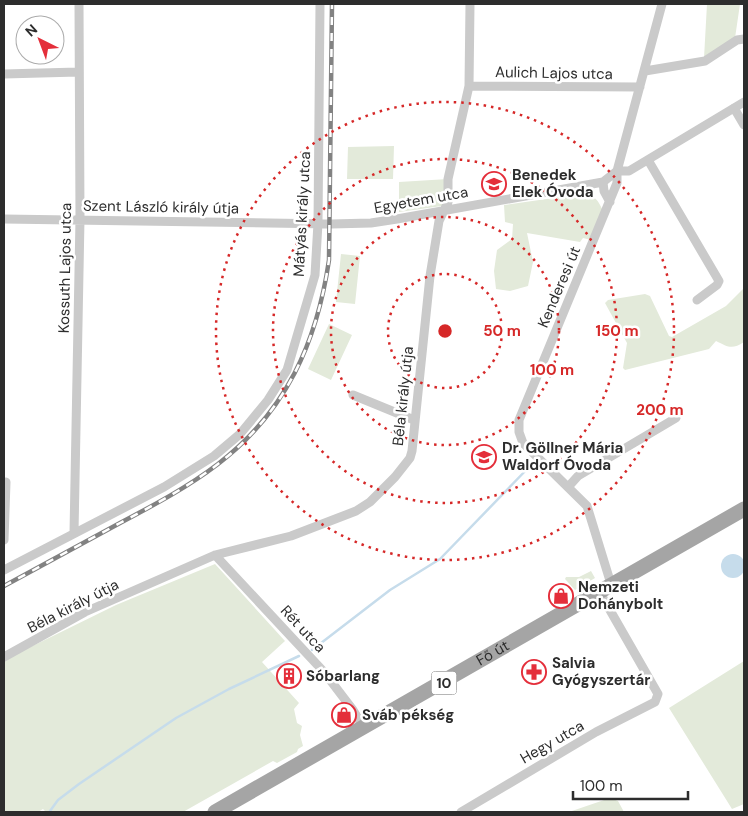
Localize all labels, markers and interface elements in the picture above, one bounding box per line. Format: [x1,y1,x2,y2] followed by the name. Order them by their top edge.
[15,15,65,65] north arrow
[21,20,41,40] text: N
[495,62,613,84] street label: Aulich Lajos utca
[289,151,315,277] street label: Mátyás király utca
[512,165,594,202] place label: Benedek Elek Óvoda
[481,171,507,197] school or university icon: Benedek Elek Óvoda
[372,182,470,218] street label: Egyetem utca
[83,196,239,218] street label: Szent László király útja
[54,203,76,333] street label: Kossuth Lajos utca
[533,243,585,331] street label: Kenderesi út
[483,321,521,341] text: 50 m
[596,321,639,341] text: 150 m
[436,322,454,340] centre of rings
[388,345,418,447] street label: Béla király útja
[530,360,574,380] text: 100 m
[636,400,684,420] text: 200 m
[502,438,623,475] place label: Dr. Göllner Mária Waldorf Óvoda
[471,444,497,470] school or university icon: Dr. Göllner Mária Waldorf Óvoda
[24,574,122,638] street label: Béla király útja
[578,577,663,614] place label: Nemzeti Dohánybolt
[548,583,574,609] shop icon: Nemzeti Dohánybolt
[276,601,330,657] street label: Rét utca
[472,635,513,670] street label: Fő út
[552,653,650,690] place label: Salvia Gyógyszertár
[521,659,547,685] pharmacy icon: Salvia Gyógyszertár
[276,663,302,689] building icon: Sóbarlang
[306,666,380,686] place label: Sóbarlang
[432,671,456,694] road number: 10
[331,702,357,728] shop icon: Sváb pékség
[362,705,454,725] place label: Sváb pékség
[517,716,587,768] street label: Hegy utca
[573,768,688,800] scale bar
[580,776,623,796] text: 100 m

